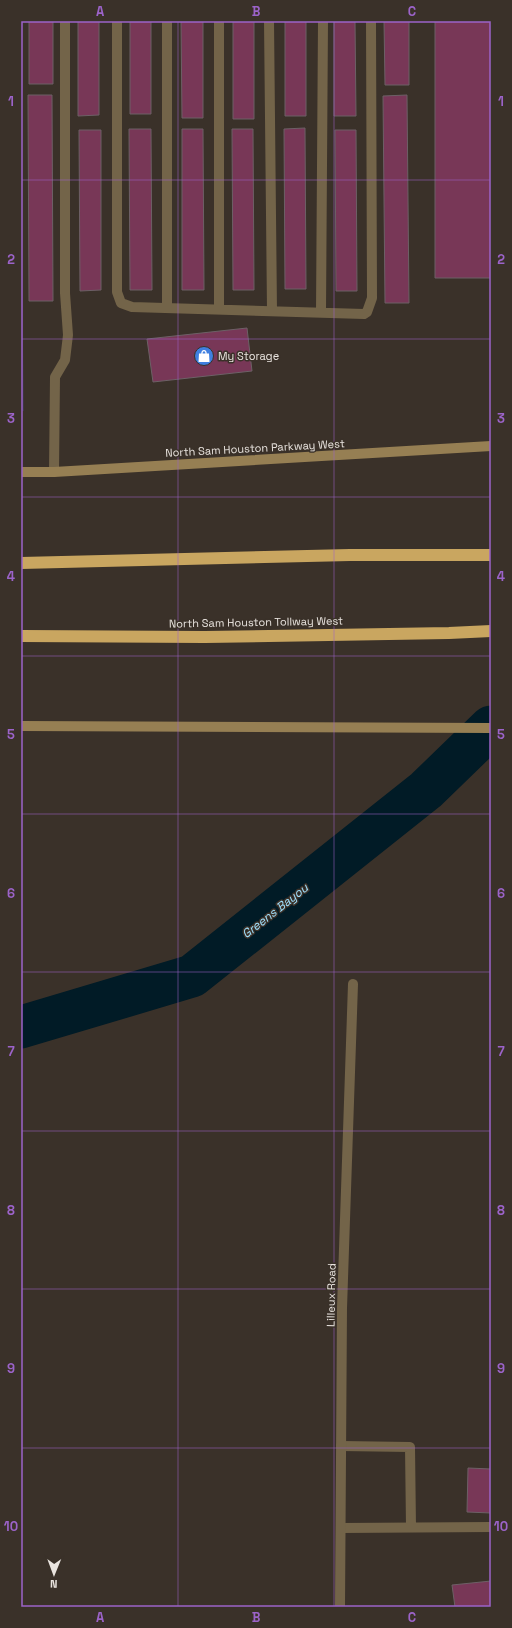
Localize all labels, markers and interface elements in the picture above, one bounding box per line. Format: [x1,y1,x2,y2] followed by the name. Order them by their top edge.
[96,3,105,20] text: A
[252,3,261,20] text: B
[408,3,416,20] text: C
[8,93,14,110] text: 1
[498,93,504,110] text: 1
[7,251,15,268] text: 2
[497,251,505,268] text: 2
[193,345,215,367] shop icon: My Storage
[218,349,279,363] place label: My Storage
[7,410,15,427] text: 3
[497,410,505,427] text: 3
[165,436,345,460] street label: North Sam Houston Parkway West
[7,568,15,585] text: 4
[497,568,505,585] text: 4
[169,613,343,631] street label: North Sam Houston Tollway West
[7,726,15,743] text: 5
[497,726,505,743] text: 5
[239,880,312,942] water label: Greens Bayou
[7,885,15,902] text: 6
[497,885,505,902] text: 6
[7,1043,15,1060] text: 7
[497,1043,505,1060] text: 7
[7,1202,15,1219] text: 8
[497,1202,505,1219] text: 8
[323,1263,339,1327] street label: Lilleux Road
[7,1360,15,1377] text: 9
[497,1360,505,1377] text: 9
[4,1518,18,1535] text: 10
[494,1518,508,1535] text: 10
[34,1554,74,1594] north arrow
[50,1577,58,1591] text: N
[96,1609,105,1626] text: A
[252,1609,261,1626] text: B
[408,1609,416,1626] text: C

